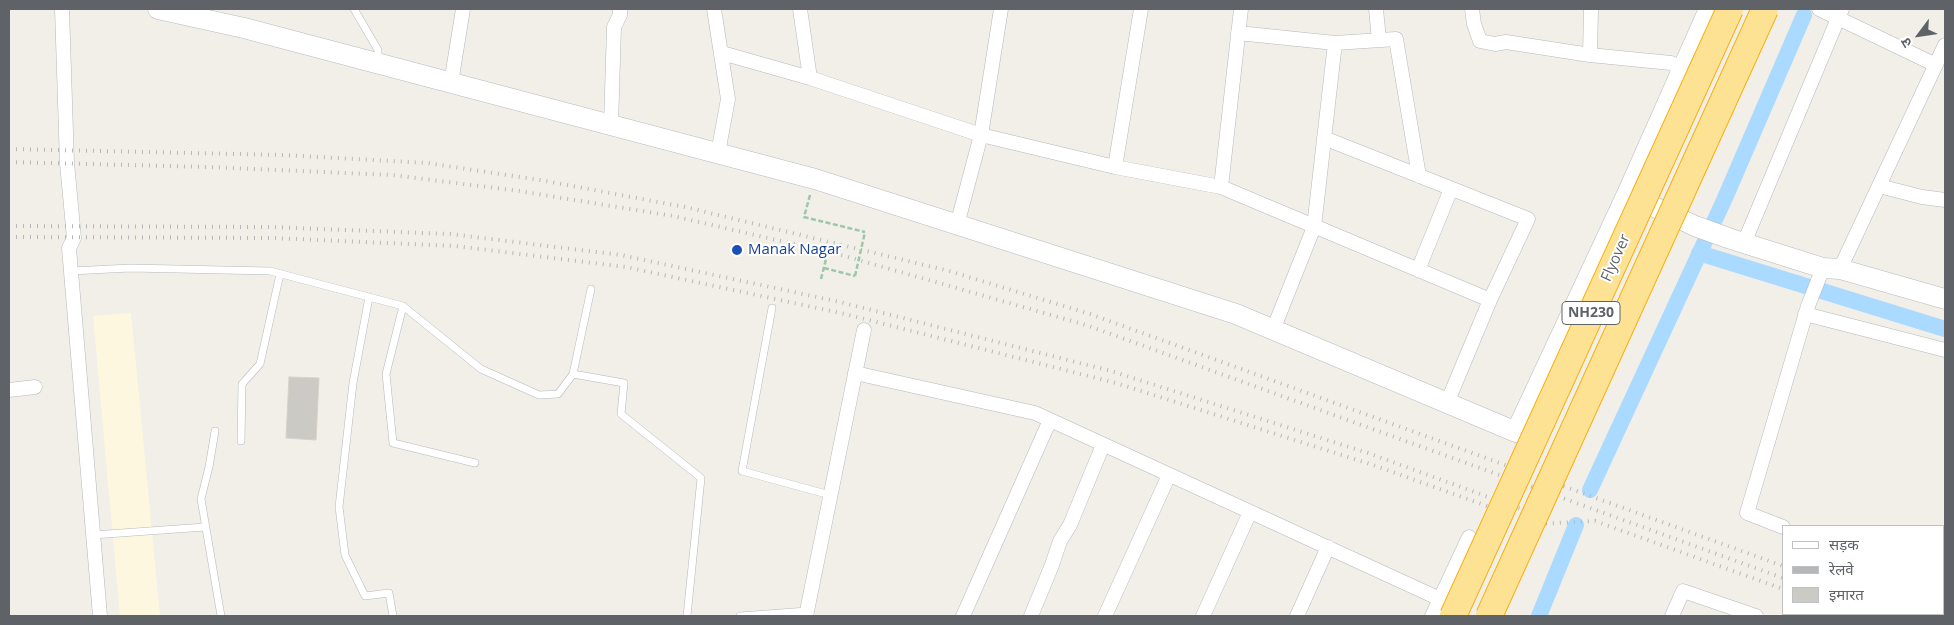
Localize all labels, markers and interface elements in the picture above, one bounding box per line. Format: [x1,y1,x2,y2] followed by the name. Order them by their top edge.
[1894,10,1944,60] north arrow
[1895,35,1916,51] text: उ
[1598,231,1634,285] street label: Flyover
[748,241,841,259] place label: Manak Nagar
[730,243,744,257] marker: Manak Nagar
[1562,302,1620,324] road number: NH230
[1782,525,1944,615] legend
[1829,534,1859,554] text: सड़क
[1829,559,1854,579] text: रेलवे
[1829,584,1864,604] text: इमारत

